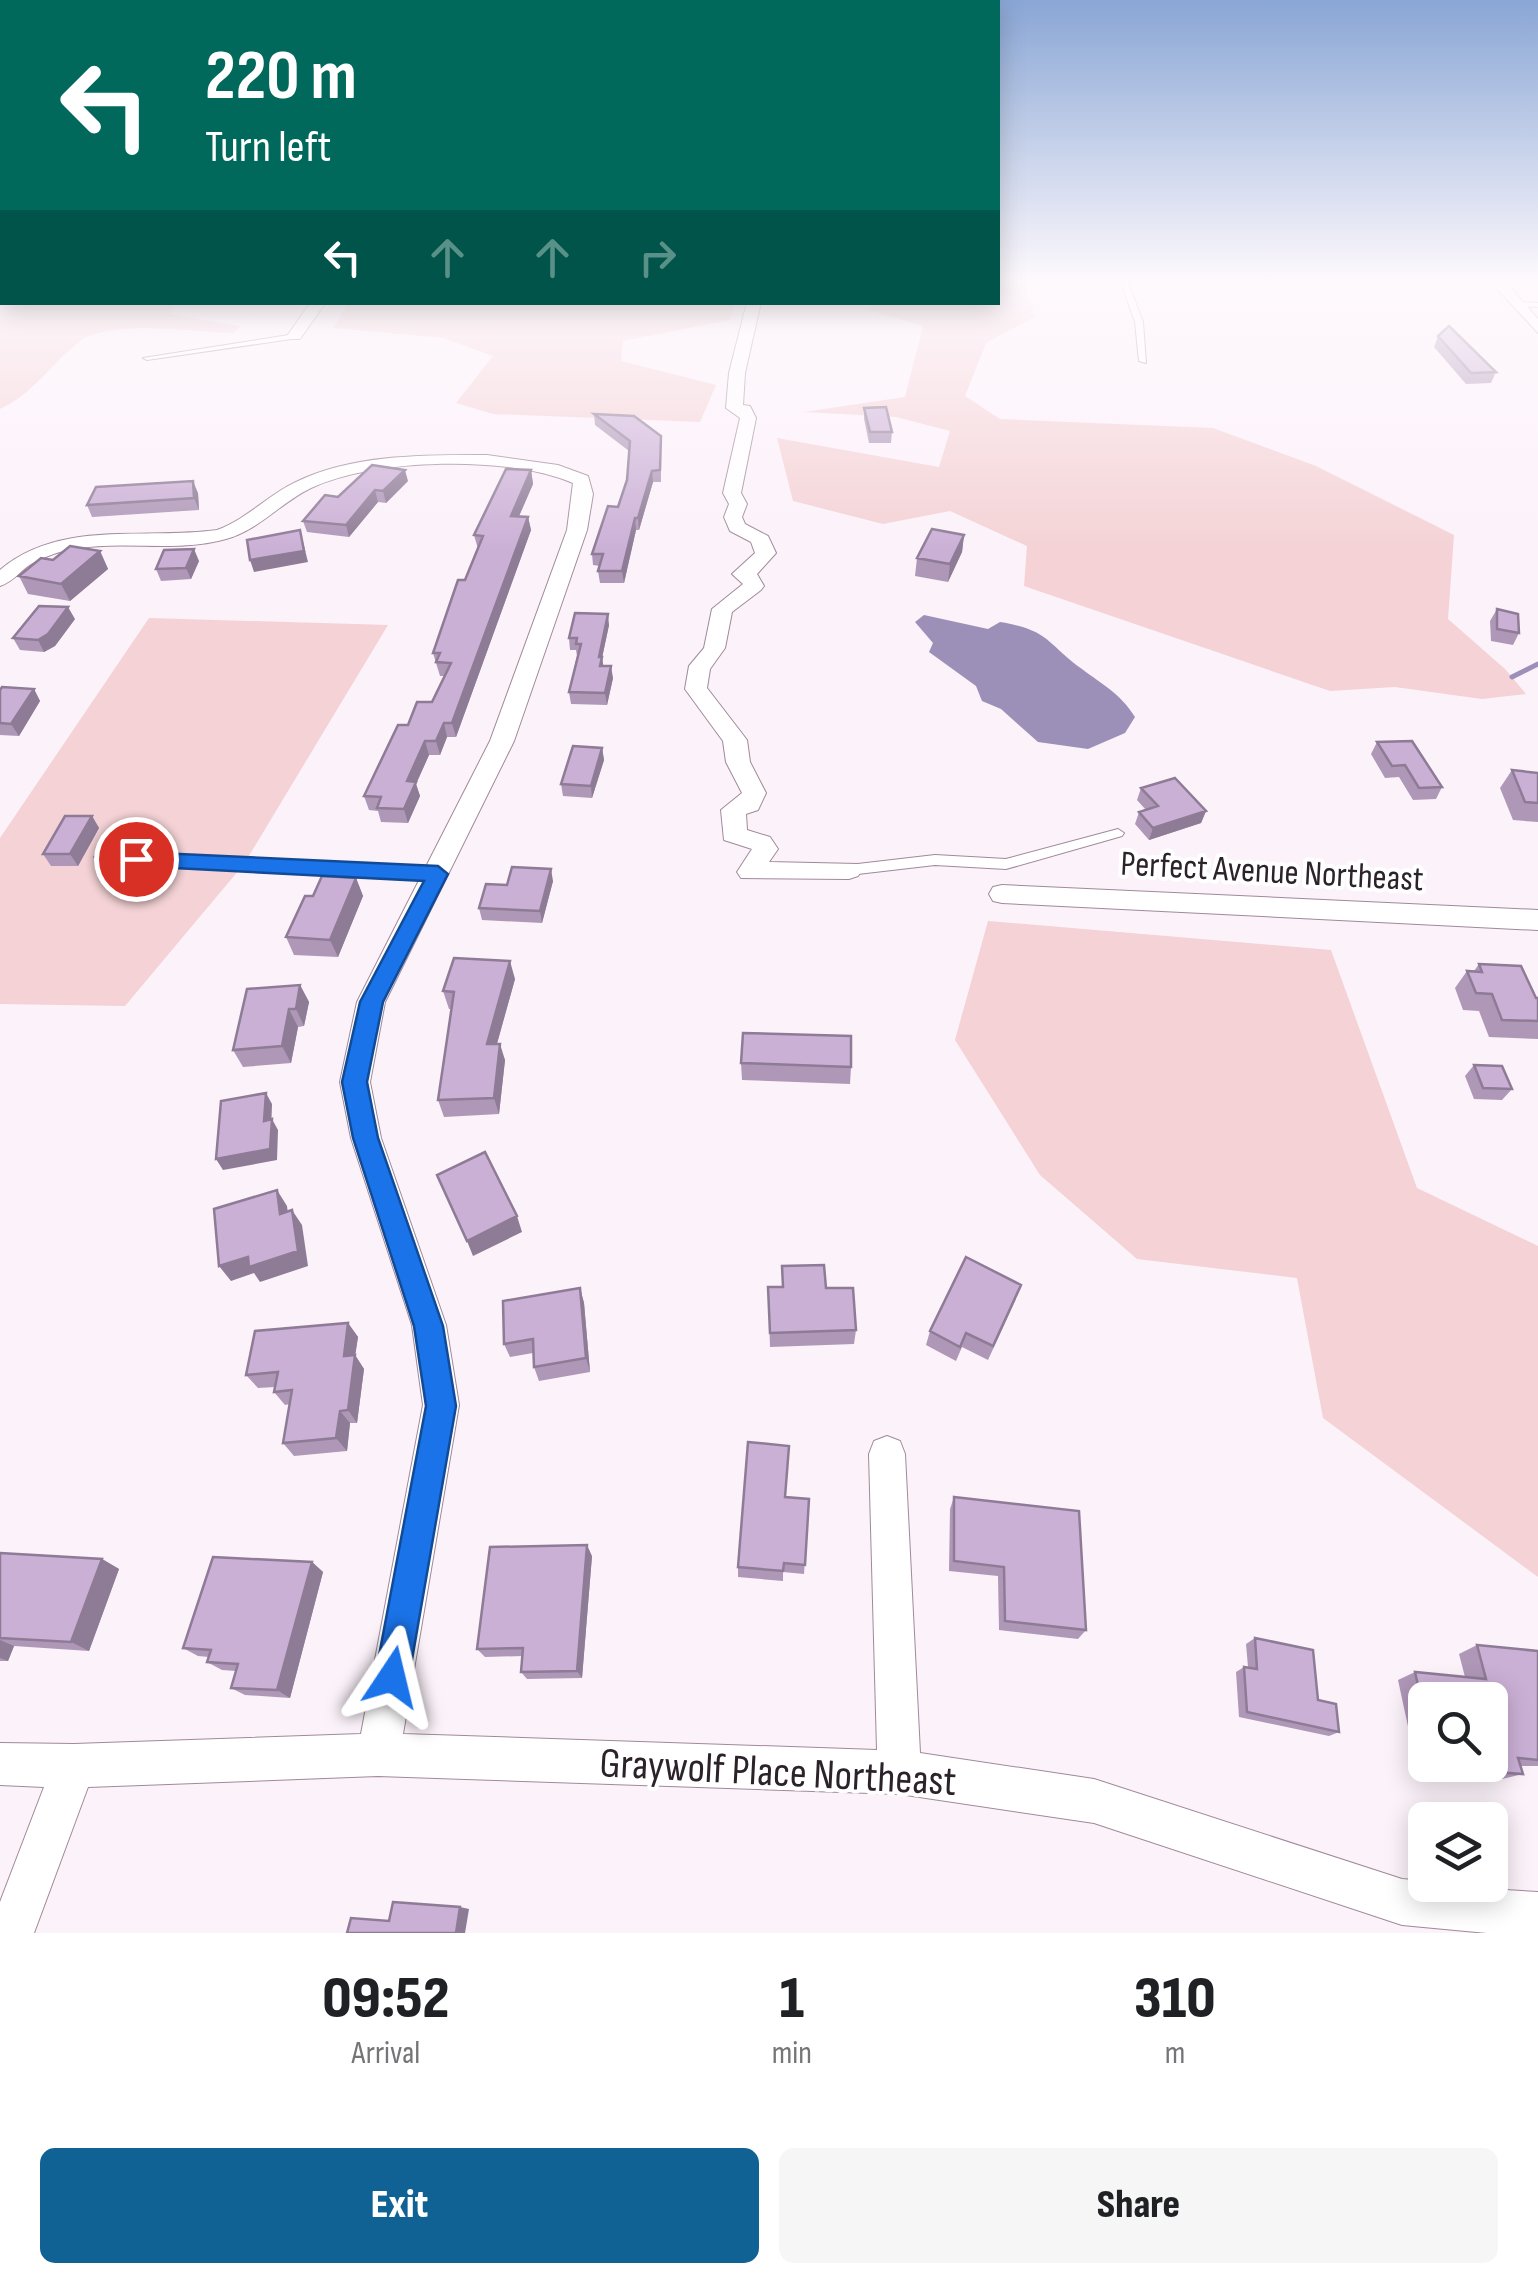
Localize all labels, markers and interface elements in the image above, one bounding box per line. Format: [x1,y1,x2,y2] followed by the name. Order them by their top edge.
[205,35,357,119] text: 220 m
[40,40,170,170] icon: left
[205,120,331,175] text: Turn left
[315,230,370,285] icon: left
[420,230,475,285] icon: ahead
[525,230,580,285] icon: ahead
[630,230,685,285] icon: right
[94,817,179,902] pin
[109,832,164,887] icon: arrive
[1119,843,1425,901] street label: Perfect Avenue Northeast
[340,1625,444,1729] position arrow
[1408,1682,1508,1902] map controls
[1408,1682,1508,1782] button: search
[598,1738,958,1808] street label: Graywolf Place Northeast
[1408,1802,1508,1902] button: layers
[322,1963,449,2035] text: 09:52
[779,1963,804,2035] text: 1
[1134,1963,1216,2035] text: 310
[351,2034,420,2073] text: Arrival
[772,2034,812,2073] text: min
[1165,2034,1185,2073] text: m
[40,2148,759,2263] button: Exit
[779,2148,1498,2263] button: Share

